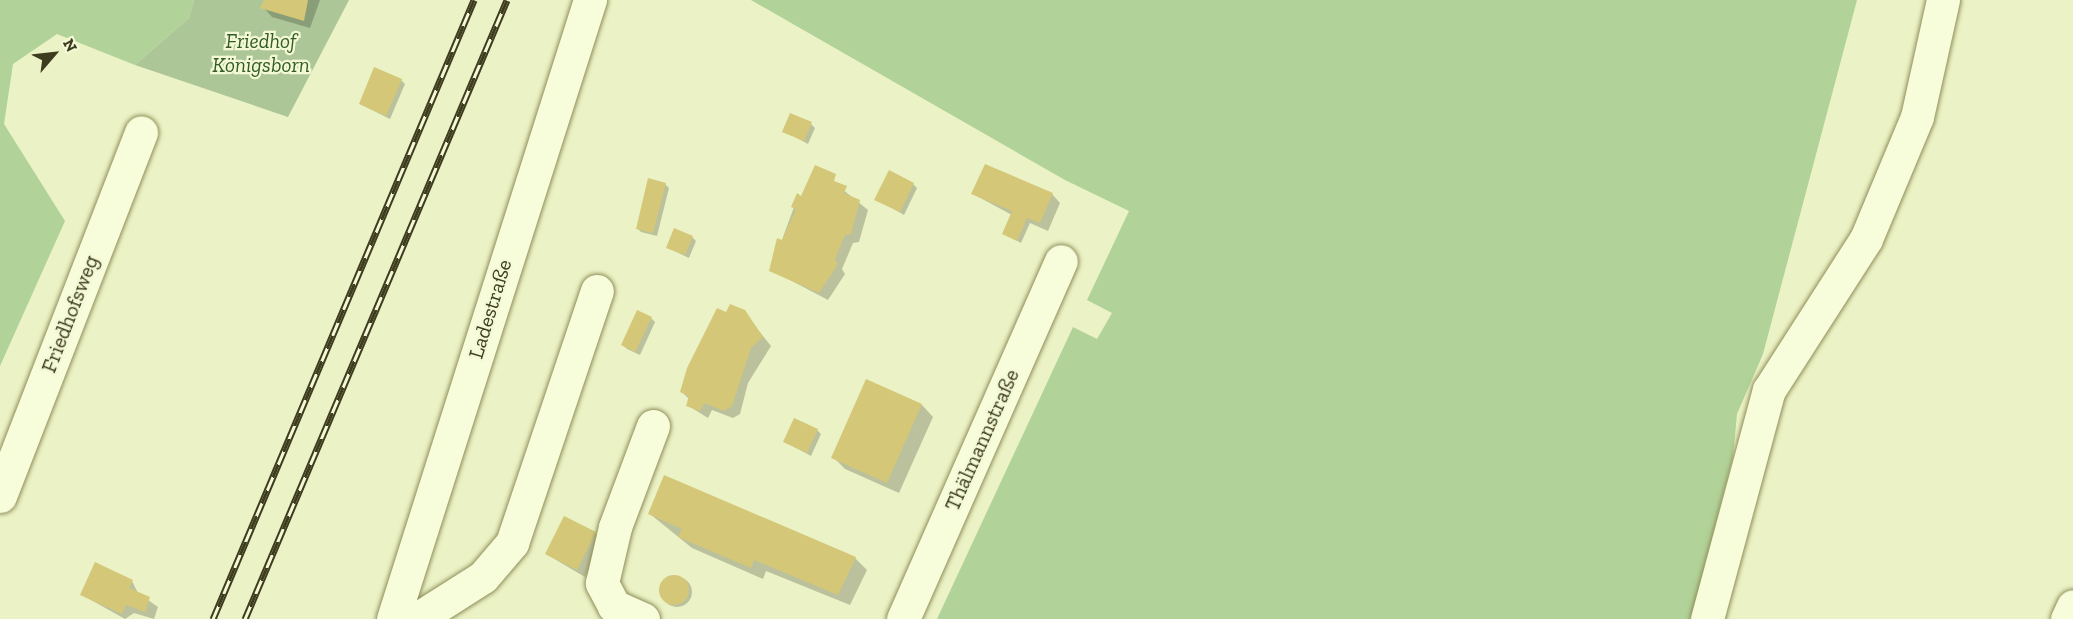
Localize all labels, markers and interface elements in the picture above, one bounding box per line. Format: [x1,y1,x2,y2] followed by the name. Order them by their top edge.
[24,24,84,84] north arrow
[212,28,310,78] park label: Friedhof Königsborn
[59,35,82,55] text: N
[36,252,104,376] street label: Friedhofsweg
[463,256,517,362] street label: Ladestraße
[940,365,1024,515] street label: Thälmannstraße

